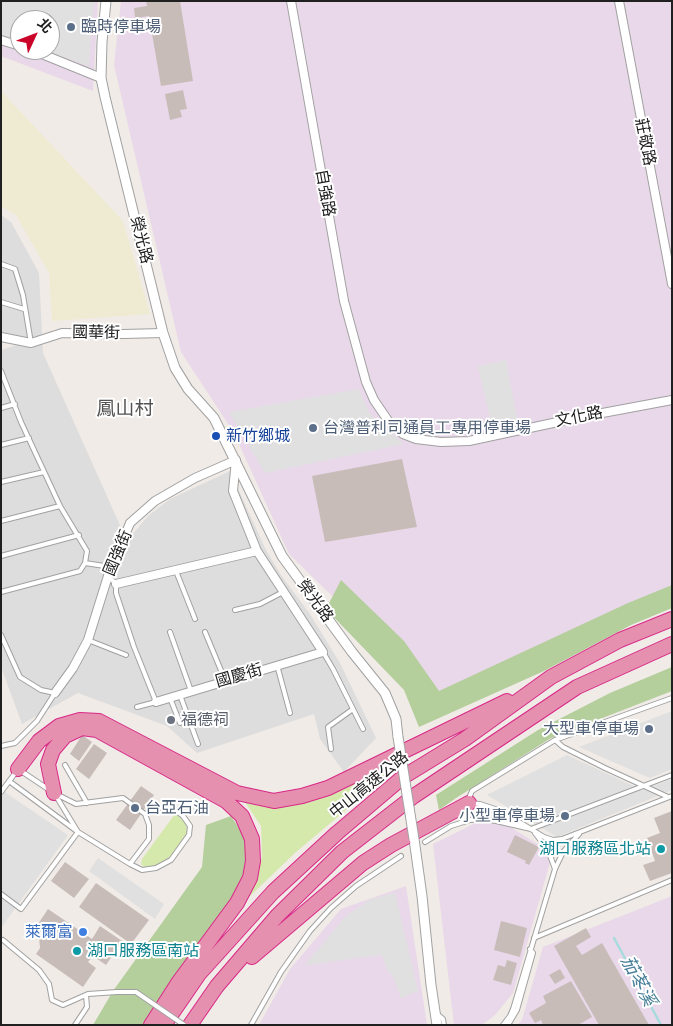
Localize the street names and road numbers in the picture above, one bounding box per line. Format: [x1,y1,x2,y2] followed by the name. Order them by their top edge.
[631,117,659,167] street label: 莊敬路
[311,168,339,218] street label: 自強路
[126,214,156,266] street label: 榮光路
[72,323,120,343] street label: 國華街
[554,403,604,431] street label: 文化路
[100,527,136,579] street label: 國強街
[293,576,337,626] street label: 榮光路
[213,660,265,692] street label: 國慶街
[326,747,412,823] street label: 中山高速公路

